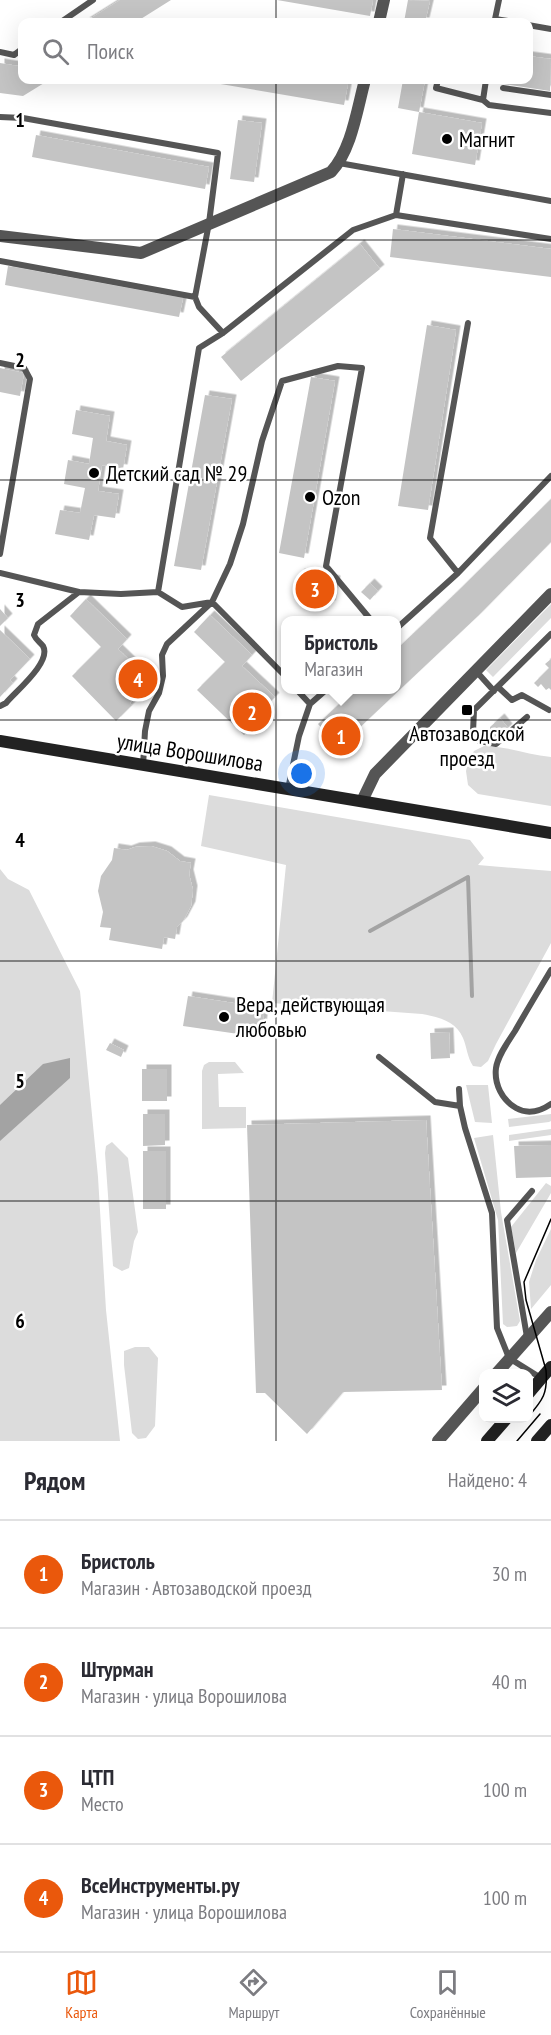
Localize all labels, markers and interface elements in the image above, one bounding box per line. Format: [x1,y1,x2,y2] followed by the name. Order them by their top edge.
[18,18,533,84] search box
[39,35,72,68] icon: search
[87,37,134,65] text: Поиск
[15,107,25,133] text: 1
[459,125,516,153] place label: Магнит
[440,132,454,146] marker: Магнит
[15,347,25,373] text: 2
[106,459,247,487] place label: Детский сад № 29
[87,466,101,480] marker: Детский сад № 29
[322,483,361,511] place label: Ozon
[303,490,317,504] marker: Ozon
[296,566,334,612] pin: 3
[15,587,25,613] text: 3
[281,616,401,694] popup
[304,628,378,656] text: Бристоль
[118,656,158,702] pin: 4
[304,656,363,682] text: Магазин
[232,690,272,734] pin: 2
[460,703,474,717] marker: Автозаводской проезд
[322,714,360,758] pin: 1
[409,719,525,772] place label: Автозаводской проезд
[115,727,265,777] street label: улица Ворошилова
[287,759,316,788] your location
[15,827,25,853] text: 4
[235,990,385,1043] place label: Вера, действующая любовью
[217,1010,231,1024] marker: Вера, действующая любовью
[15,1068,25,1094] text: 5
[15,1308,25,1334] text: 6
[479,1369,533,1423] map controls
[479,1369,533,1423] button: layers
[24,1464,85,1497] text: Рядом
[448,1467,527,1493] text: Найдено: 4
[81,1547,155,1575] text: Бристоль
[39,1561,48,1587] text: 1
[492,1561,527,1587] text: 30 m
[81,1575,312,1601] text: Магазин · Автозаводской проезд
[81,1655,154,1683] text: Штурман
[39,1669,48,1695] text: 2
[492,1669,527,1695] text: 40 m
[81,1683,287,1709] text: Магазин · улица Ворошилова
[81,1763,114,1791] text: ЦТП
[39,1777,48,1803] text: 3
[483,1777,527,1803] text: 100 m
[81,1791,124,1817] text: Место
[81,1871,240,1899] text: ВсеИнструменты.ру
[39,1885,48,1911] text: 4
[483,1885,527,1911] text: 100 m
[81,1899,287,1925] text: Магазин · улица Ворошилова
[65,1966,98,2022] tab: Карта
[228,1966,279,2022] tab: Маршрут
[410,1966,486,2022] tab: Сохранённые

